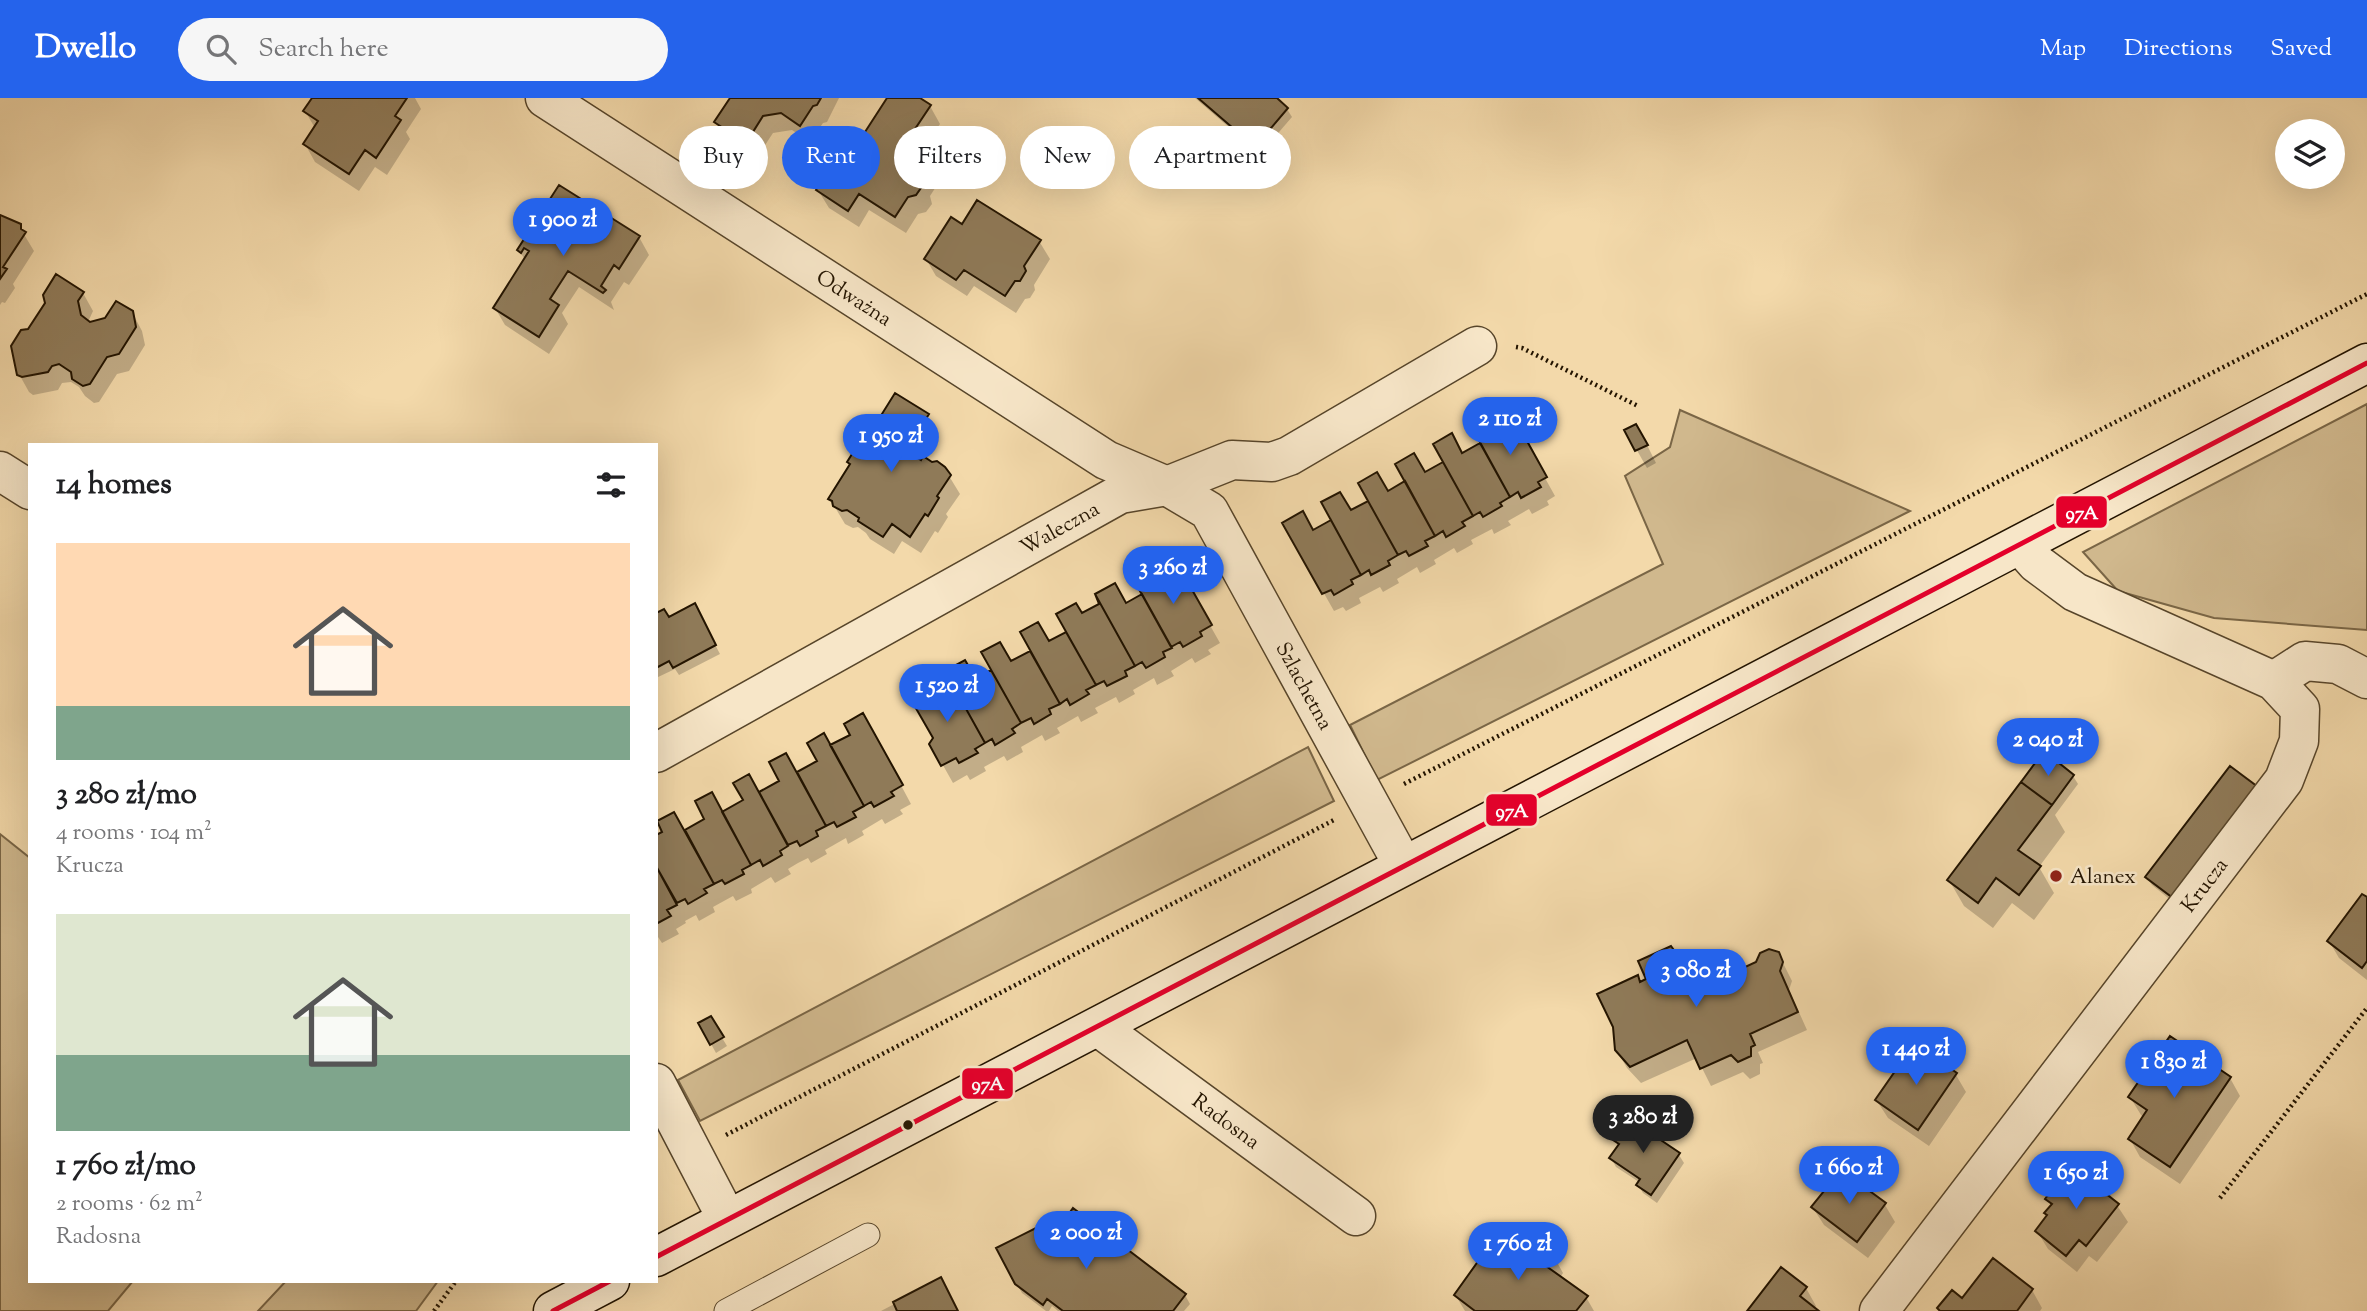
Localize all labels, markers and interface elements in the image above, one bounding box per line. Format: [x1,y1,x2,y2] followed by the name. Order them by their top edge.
[178,18,668,81] search box
[35,25,136,73] text: Dwello
[202,30,240,68] icon: search
[258,31,389,68] text: Search here
[2040,32,2086,66] text: Map
[2124,32,2232,66] text: Directions
[2270,32,2332,66] text: Saved
[2275,119,2345,189] map controls
[2275,119,2345,189] button: layers
[679,126,768,189] chip: Buy
[782,126,880,189] chip: Rent
[894,126,1006,189] chip: Filters
[1020,126,1115,189] chip: New
[1129,126,1291,189] chip: Apartment
[491,198,635,258] pin: 1 900 zł
[529,204,597,237] text: 1 900 zł
[809,264,897,335] street label: Odważna
[1438,398,1582,457] pin: 2 110 zł
[1478,403,1542,436] text: 2 110 zł
[819,414,963,474] pin: 1 950 zł
[859,420,923,453] text: 1 950 zł
[56,464,172,507] text: 14 homes
[592,466,630,504] icon: filters
[1015,495,1106,564] street label: Waleczna
[2055,495,2108,529] line badge: 97A
[2066,501,2099,528] text: 97A
[1101,546,1245,606] pin: 3 260 zł
[1139,552,1207,585] text: 3 260 zł
[280,588,406,714] icon: home
[1267,637,1339,736] street label: Szlachetna
[875,664,1019,724] pin: 1 520 zł
[915,670,979,703] text: 1 520 zł
[1976,718,2120,778] pin: 2 040 zł
[2013,724,2083,757] text: 2 040 zł
[56,774,197,817] text: 3 280 zł/mo
[1485,793,1538,827] line badge: 97A
[1496,799,1529,826] text: 97A
[56,817,212,850] text: 4 rooms · 104 m²
[56,850,124,883] text: Krucza
[2175,852,2237,920] street label: Krucza
[2070,863,2136,893] place label: Alanex
[2048,868,2064,884] marker: Alanex
[1624,950,1768,1009] pin: 3 080 zł
[1661,955,1731,988] text: 3 080 zł
[280,959,406,1085] icon: home
[1844,1028,1988,1087] pin: 1 440 zł
[1882,1033,1950,1066] text: 1 440 zł
[2102,1040,2246,1100] pin: 1 830 zł
[2141,1046,2207,1079] text: 1 830 zł
[961,1067,1014,1100] line badge: 97A
[972,1072,1005,1099] text: 97A
[1185,1087,1266,1158] street label: Radosna
[1571,1096,1715,1155] pin: 3 280 zł
[1609,1101,1677,1134] text: 3 280 zł
[901,1118,915,1132] unlabelled marker
[56,1145,196,1188] text: 1 760 zł/mo
[1777,1146,1921,1206] pin: 1 660 zł
[1815,1152,1883,1185] text: 1 660 zł
[2004,1152,2148,1211] pin: 1 650 zł
[2044,1157,2108,1190] text: 1 650 zł
[56,1188,203,1221] text: 2 rooms · 62 m²
[1014,1212,1158,1271] pin: 2 000 zł
[1050,1217,1122,1250] text: 2 000 zł
[56,1221,141,1254] text: Radosna
[1446,1222,1590,1282] pin: 1 760 zł
[1484,1228,1552,1261] text: 1 760 zł

